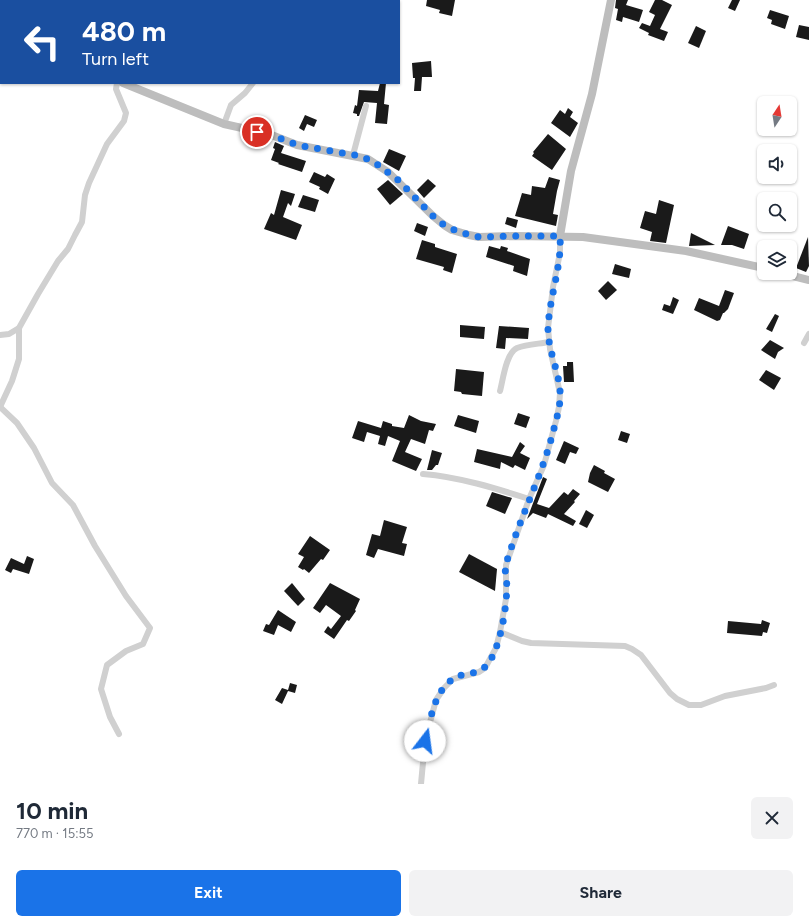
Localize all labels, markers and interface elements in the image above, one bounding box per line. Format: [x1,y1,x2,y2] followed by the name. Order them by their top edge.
[82,14,166,48] text: 480 m
[16,16,68,68] icon: left
[82,48,149,70] text: Turn left
[757,96,797,136] north arrow
[757,96,797,280] map controls
[240,115,274,149] pin
[246,121,268,143] icon: arrive
[757,144,797,184] button: sound
[757,192,797,232] button: search
[757,240,797,280] button: layers
[404,720,446,762] position arrow
[16,796,88,825] text: 10 min
[751,797,793,839] button: close
[16,826,93,841] text: 770 m · 15:55
[16,870,401,916] button: Exit
[409,870,793,916] button: Share

